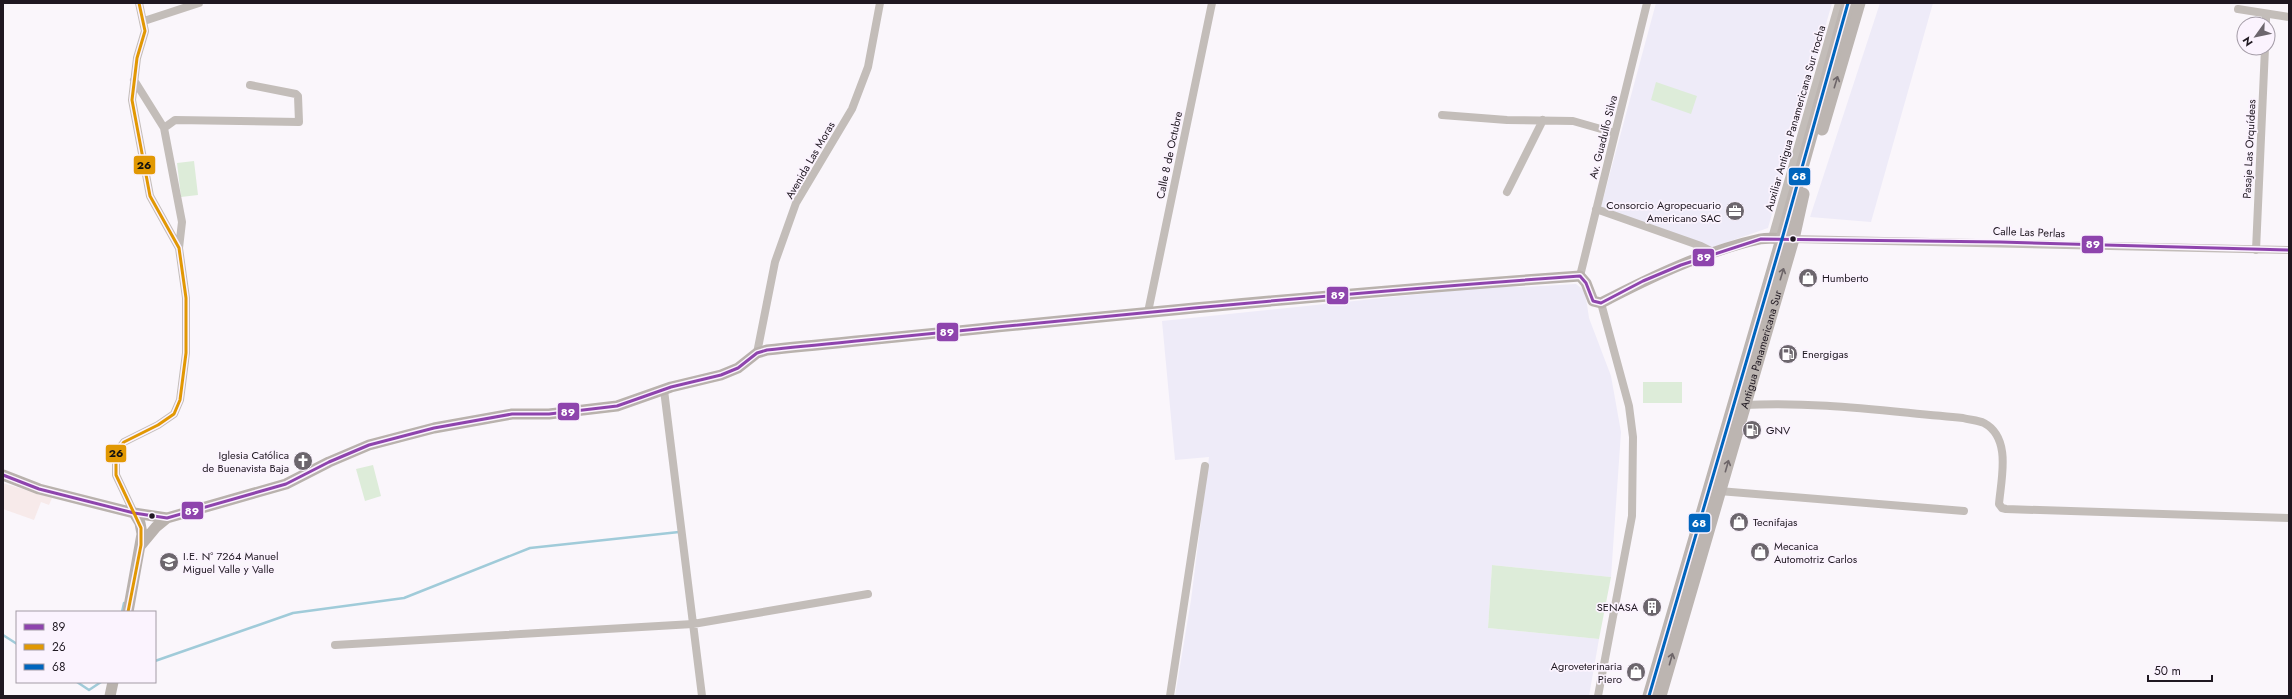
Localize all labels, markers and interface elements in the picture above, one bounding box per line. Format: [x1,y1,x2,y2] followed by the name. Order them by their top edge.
[2236,16,2276,56] north arrow
[1761,23,1829,213] street label: Auxiliar Antigua Panamericana Sur trocha
[2239,33,2257,49] text: N
[1833,75,1840,88] one-way arrow
[1585,94,1621,180] street label: Av. Guadulfo Silva
[2238,98,2260,199] street label: Pasaje Las Orquídeas
[1152,109,1186,200] street label: Calle 8 de Octubre
[781,118,839,202] street label: Avenida Las Moras
[133,155,156,175] line badge: 26
[137,157,151,173] text: 26
[1788,167,1811,186] line badge: 68
[1792,168,1806,184] text: 68
[1606,197,1721,226] place label: Consorcio Agropecuario Americano SAC
[1724,200,1746,222] office icon: Consorcio Agropecuario Americano SAC
[1993,223,2066,241] street label: Calle Las Perlas
[1788,234,1798,244] unlabelled marker
[2081,235,2104,254] line badge: 89
[2086,236,2100,252] text: 89
[1692,248,1715,267] line badge: 89
[1697,249,1711,265] text: 89
[1797,267,1819,289] shop icon: Humberto
[1779,268,1786,281] one-way arrow
[1822,270,1869,286] place label: Humberto
[1326,286,1349,305] line badge: 89
[1331,287,1345,303] text: 89
[1736,288,1786,411] street label: Antigua Panamericana Sur
[936,322,959,342] line badge: 89
[940,324,954,340] text: 89
[1777,343,1799,365] fuel station icon: Energigas
[1802,346,1849,362] place label: Energigas
[557,402,580,421] line badge: 89
[561,404,575,420] text: 89
[1741,419,1763,441] fuel station icon: GNV
[1766,422,1791,438] place label: GNV
[105,444,127,463] line badge: 26
[109,445,123,461] text: 26
[202,447,289,476] place label: Iglesia Católica de Buenavista Baja
[292,450,314,472] church icon: Iglesia Católica de Buenavista Baja
[1723,460,1731,473] one-way arrow
[181,501,204,520] line badge: 89
[185,503,199,519] text: 89
[147,511,157,521] unlabelled marker
[1728,511,1750,533] shop icon: Tecnifajas
[1688,513,1711,533] line badge: 68
[1753,514,1798,530] place label: Tecnifajas
[1692,515,1706,531] text: 68
[1774,538,1858,567] place label: Mecanica Automotriz Carlos
[1749,541,1771,563] shop icon: Mecanica Automotriz Carlos
[183,548,279,577] place label: I.E. N° 7264 Manuel Miguel Valle y Valle
[158,551,180,573] school or university icon: I.E. N° 7264 Manuel Miguel Valle y Valle
[1641,596,1663,618] building icon: SENASA
[1597,599,1639,615] place label: SENASA
[16,611,156,683] legend
[52,618,66,636] text: 89
[52,638,66,656] text: 26
[1668,652,1675,665] one-way arrow
[2148,657,2212,683] scale bar
[52,658,65,676] text: 68
[1551,658,1622,687] place label: Agroveterinaria Piero
[1625,661,1647,683] shop icon: Agroveterinaria Piero
[2154,662,2181,680] text: 50 m

